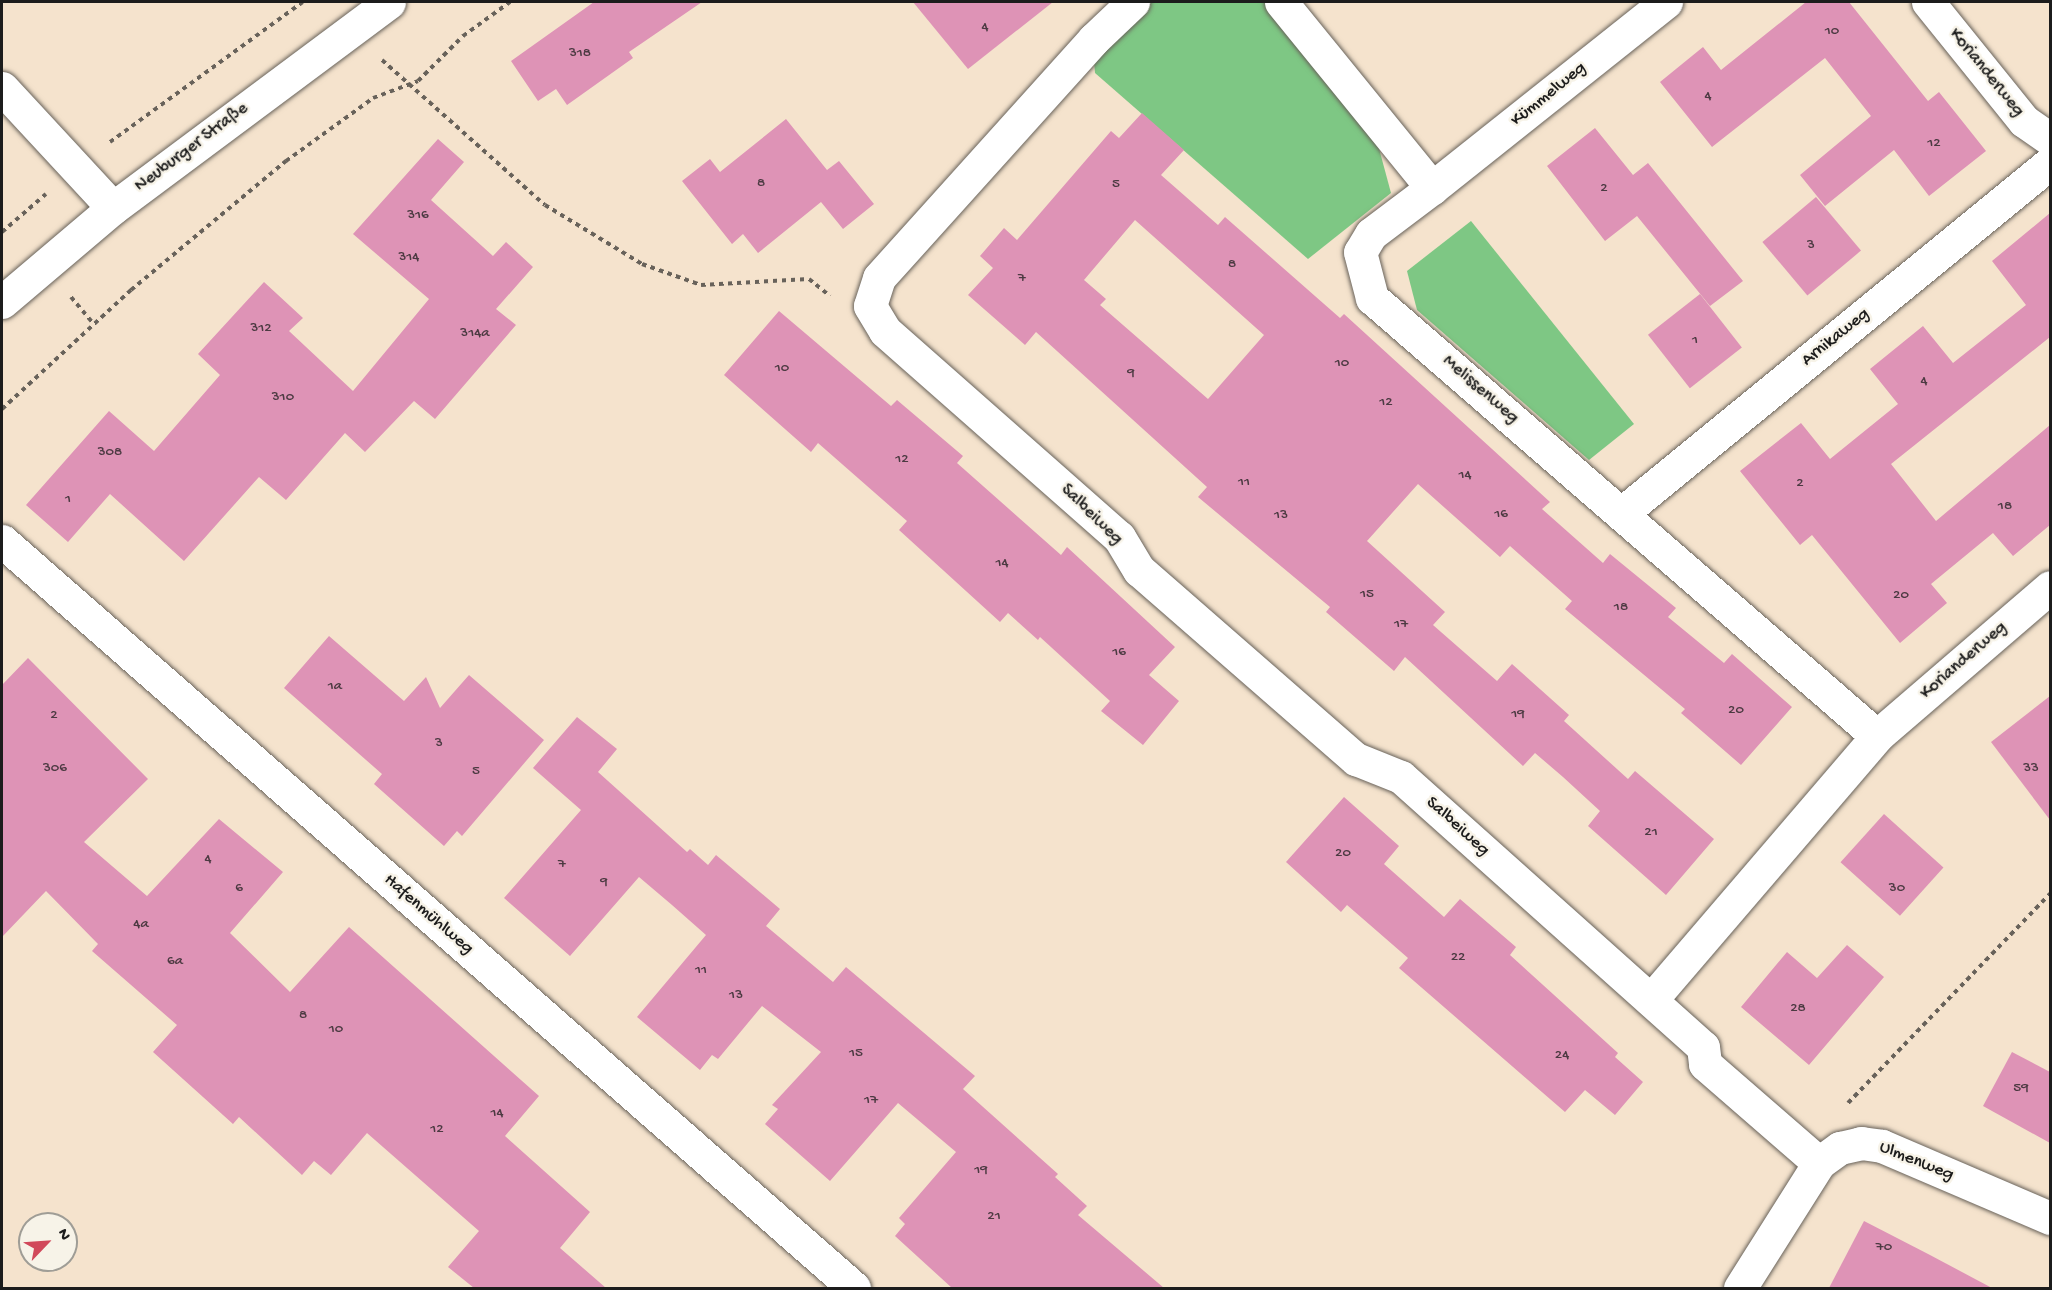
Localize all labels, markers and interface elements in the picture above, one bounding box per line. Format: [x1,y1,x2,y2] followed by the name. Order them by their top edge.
[981,19,989,37] house number: 4
[1825,23,1839,41] house number: 10
[1944,24,2028,122] street label: Korianderweg
[569,45,591,63] house number: 318
[1507,58,1591,132] street label: Kümmelweg
[1704,88,1712,106] house number: 4
[131,98,253,198] street label: Neuburger Straße
[1927,135,1941,153] house number: 12
[757,175,765,193] house number: 8
[1112,176,1120,194] house number: 5
[1600,180,1608,198] house number: 2
[407,207,429,225] house number: 316
[1807,237,1815,255] house number: 3
[399,249,419,267] house number: 314
[1228,256,1236,274] house number: 8
[1018,270,1026,288] house number: 7
[1798,304,1874,372] street label: Arnikaweg
[250,320,272,338] house number: 312
[460,325,490,343] house number: 314a
[1692,332,1698,350] house number: 1
[1437,351,1523,429] street label: Melissenweg
[1335,355,1349,373] house number: 10
[775,360,789,378] house number: 10
[1127,365,1135,383] house number: 9
[1920,373,1928,391] house number: 4
[272,389,294,407] house number: 310
[1379,394,1393,412] house number: 12
[98,444,122,462] house number: 308
[895,451,909,469] house number: 12
[1458,467,1472,485] house number: 14
[1238,474,1250,492] house number: 11
[1796,475,1804,493] house number: 2
[1055,480,1127,550] street label: Salbeiweg
[65,491,71,509] house number: 1
[1998,498,2012,516] house number: 18
[1494,506,1508,524] house number: 16
[1274,507,1288,525] house number: 13
[995,555,1009,573] house number: 14
[1360,586,1374,604] house number: 15
[1893,587,1909,605] house number: 20
[1614,599,1628,617] house number: 18
[1394,616,1408,634] house number: 17
[1916,617,2012,705] street label: Korianderweg
[1112,644,1126,662] house number: 16
[328,678,342,696] house number: 1a
[1728,702,1744,720] house number: 20
[1511,706,1525,724] house number: 19
[50,707,58,725] house number: 2
[435,735,443,753] house number: 3
[43,760,67,778] house number: 306
[2023,760,2039,778] house number: 33
[472,763,480,781] house number: 5
[1421,793,1493,861] street label: Salbeiweg
[1644,824,1658,842] house number: 21
[1335,845,1351,863] house number: 20
[204,851,212,869] house number: 4
[558,856,566,874] house number: 7
[379,870,477,960] street label: Hafenmühlweg
[600,874,608,892] house number: 9
[235,880,243,898] house number: 6
[1889,880,1905,898] house number: 30
[133,916,149,934] house number: 4a
[1451,949,1465,967] house number: 22
[167,953,183,971] house number: 6a
[695,962,707,980] house number: 11
[729,987,743,1005] house number: 13
[1790,1000,1806,1018] house number: 28
[299,1007,307,1025] house number: 8
[329,1021,343,1039] house number: 10
[849,1045,863,1063] house number: 15
[1555,1047,1569,1065] house number: 24
[2013,1080,2029,1098] house number: 59
[864,1092,878,1110] house number: 17
[490,1105,504,1123] house number: 14
[430,1121,444,1139] house number: 12
[1876,1137,1956,1187] street label: Ulmenweg
[974,1162,988,1180] house number: 19
[987,1208,1001,1226] house number: 21
[18,1212,78,1272] north arrow
[52,1226,74,1244] text: N
[1876,1239,1892,1257] house number: 70

